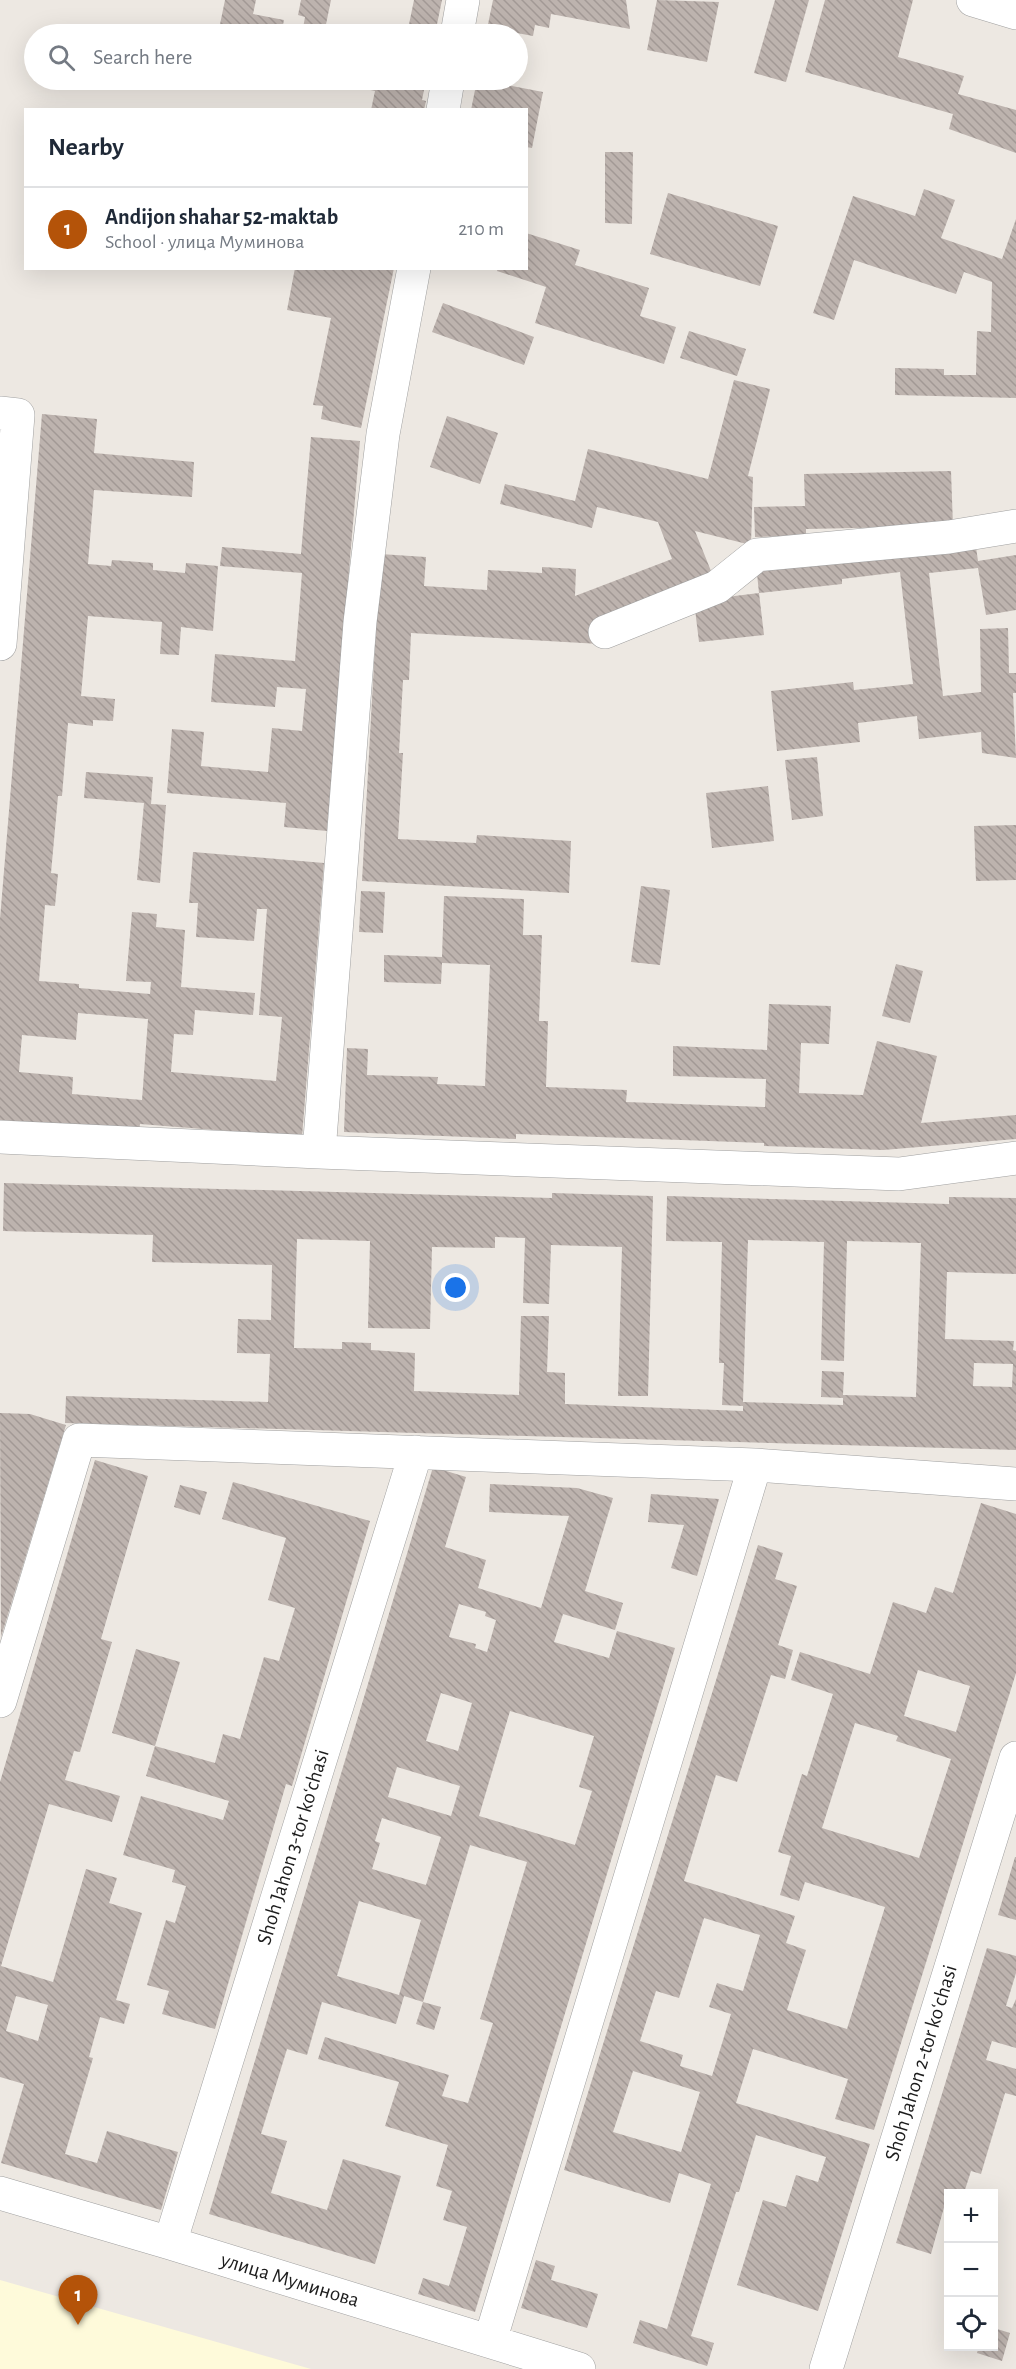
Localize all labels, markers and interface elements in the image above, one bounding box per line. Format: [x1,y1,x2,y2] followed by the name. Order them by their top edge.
[24,24,528,90] search box
[45,41,78,74] icon: search
[93,46,192,68] text: Search here
[48,134,124,160] text: Nearby
[105,206,338,228] text: Andijon shahar 52-maktab
[64,219,71,239] text: 1
[458,219,504,239] text: 210 m
[105,232,304,252] text: School · улица Муминова
[441,1273,470,1302] your location
[253,1747,333,1947] street label: Shoh Jahon 3-tor koʻchasi
[881,1962,961,2164] street label: Shoh Jahon 2-tor koʻchasi
[944,2189,998,2351] map controls
[944,2189,998,2243] button: +
[944,2243,998,2297] button: −
[217,2249,362,2311] street label: улица Муминова
[58,2276,98,2325] pin: 1
[944,2297,998,2351] button: locate

